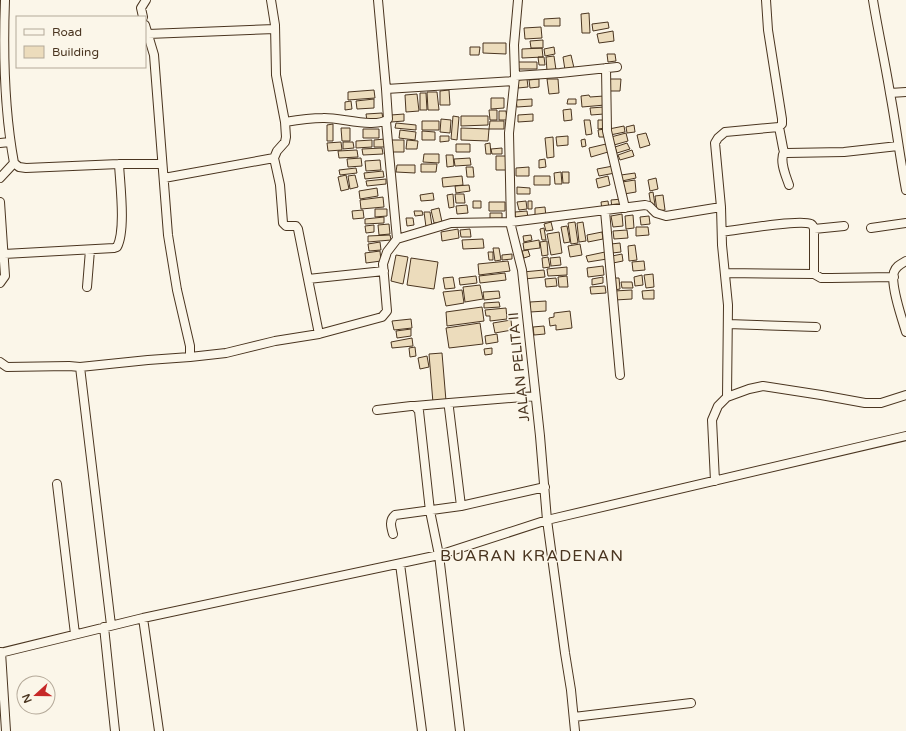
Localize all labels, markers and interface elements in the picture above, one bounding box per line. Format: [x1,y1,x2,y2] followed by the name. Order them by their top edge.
[16,16,146,68] legend
[52,25,82,39] text: Road
[52,45,99,59] text: Building
[505,311,533,423] street label: JALAN PELITA II
[440,546,624,566] district label: BUARAN KRADENAN
[16,675,56,715] north arrow
[19,692,35,705] text: N

